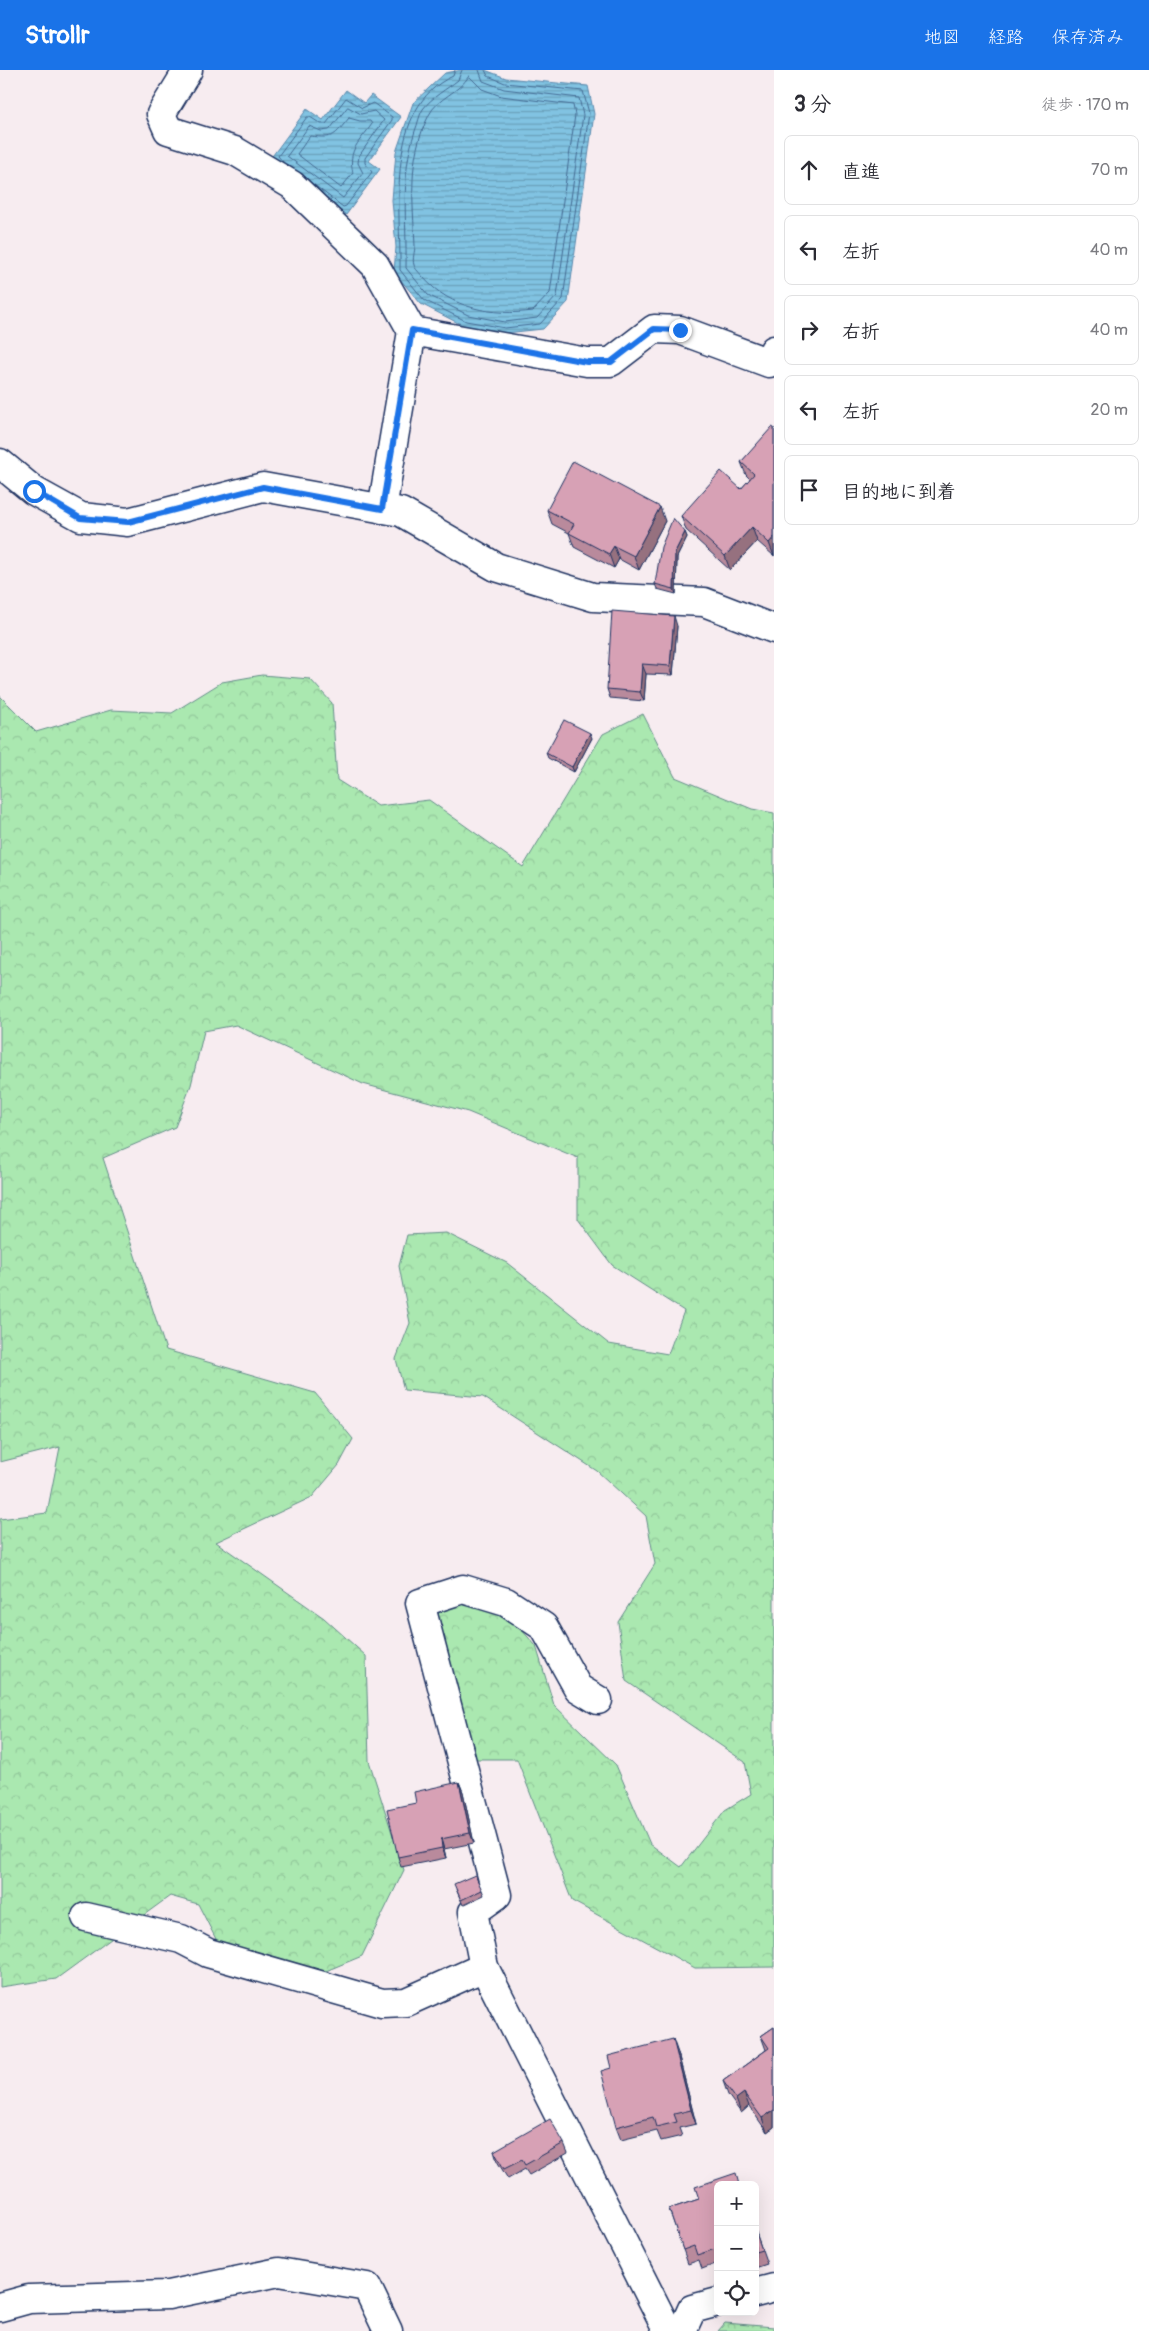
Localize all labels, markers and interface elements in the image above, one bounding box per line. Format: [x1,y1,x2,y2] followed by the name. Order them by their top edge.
[25,21,90,50] text: Strollr
[924,26,960,49] text: 地図
[988,26,1024,49] text: 経路
[1052,26,1124,49] text: 保存済み
[794,91,831,118] text: 3 分
[1042,95,1129,115] text: 徒歩 · 170 m
[795,156,823,184] icon: ahead
[842,160,880,184] text: 直進
[1091,160,1128,180] text: 70 m
[795,236,823,264] icon: left
[842,240,880,264] text: 左折
[1090,240,1128,260] text: 40 m
[795,316,823,344] icon: right
[669,319,692,342] route end
[842,320,880,344] text: 右折
[1090,320,1128,340] text: 40 m
[795,396,823,424] icon: left
[842,400,880,424] text: 左折
[1090,400,1128,420] text: 20 m
[795,476,823,504] icon: arrive
[23,480,46,503] route start
[842,480,956,504] text: 目的地に到着
[714,2181,759,2316] map controls
[714,2181,759,2226] button: +
[714,2226,759,2271] button: −
[714,2271,759,2316] button: locate

